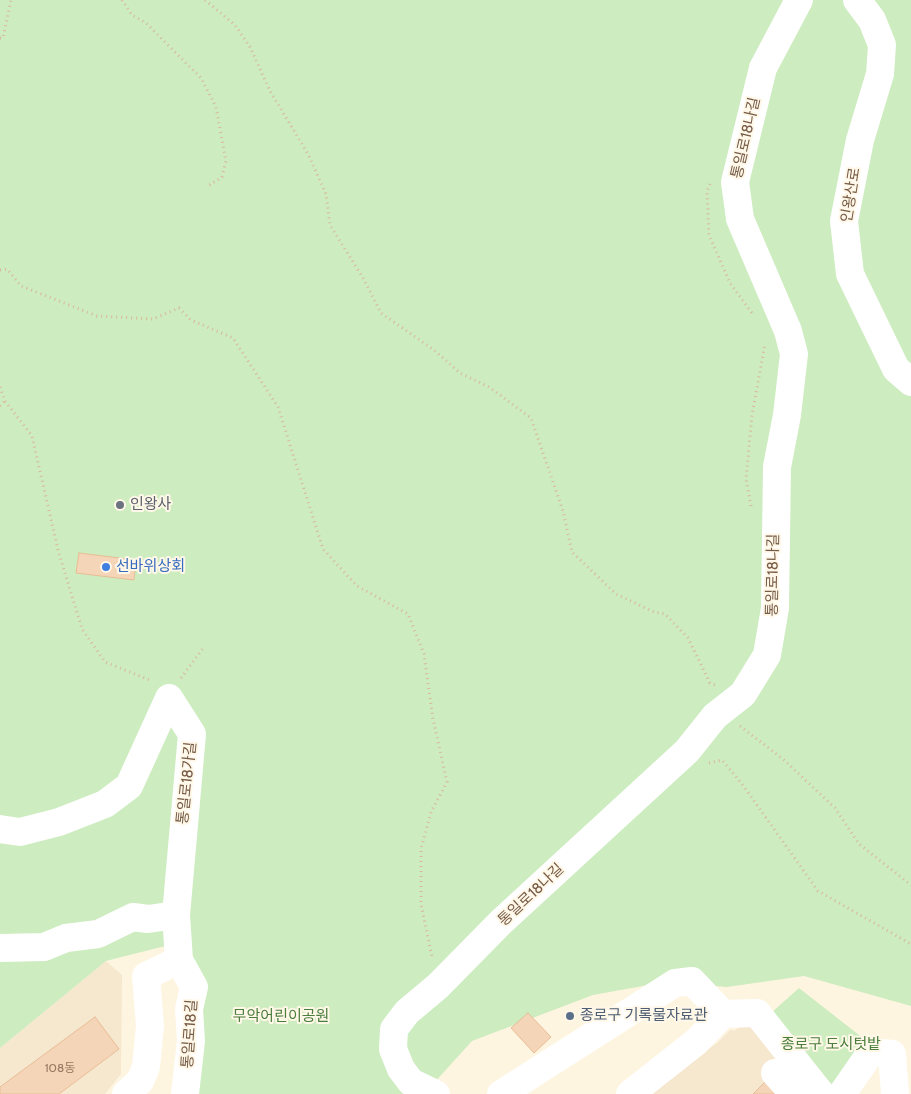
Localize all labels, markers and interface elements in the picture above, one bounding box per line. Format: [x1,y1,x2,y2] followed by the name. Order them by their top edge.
[728,96,764,180] street label: 통일로18나길
[838,166,864,224] street label: 인왕산로
[130,496,171,514] place label: 인왕사
[114,499,126,511] marker: 인왕사
[763,533,783,617] street label: 통일로18나길
[116,558,185,576] place label: 선바위상회
[100,561,112,573] marker: 선바위상회
[174,741,200,825] street label: 통일로18가길
[495,860,567,930] street label: 통일로18나길
[179,999,201,1069] street label: 통일로18길
[580,1007,708,1025] place label: 종로구 기록물자료관
[233,1008,329,1026] park label: 무악어린이공원
[564,1010,576,1022] marker: 종로구 기록물자료관
[781,1036,881,1054] park label: 종로구 도시텃밭
[45,1061,75,1075] house number: 108동

